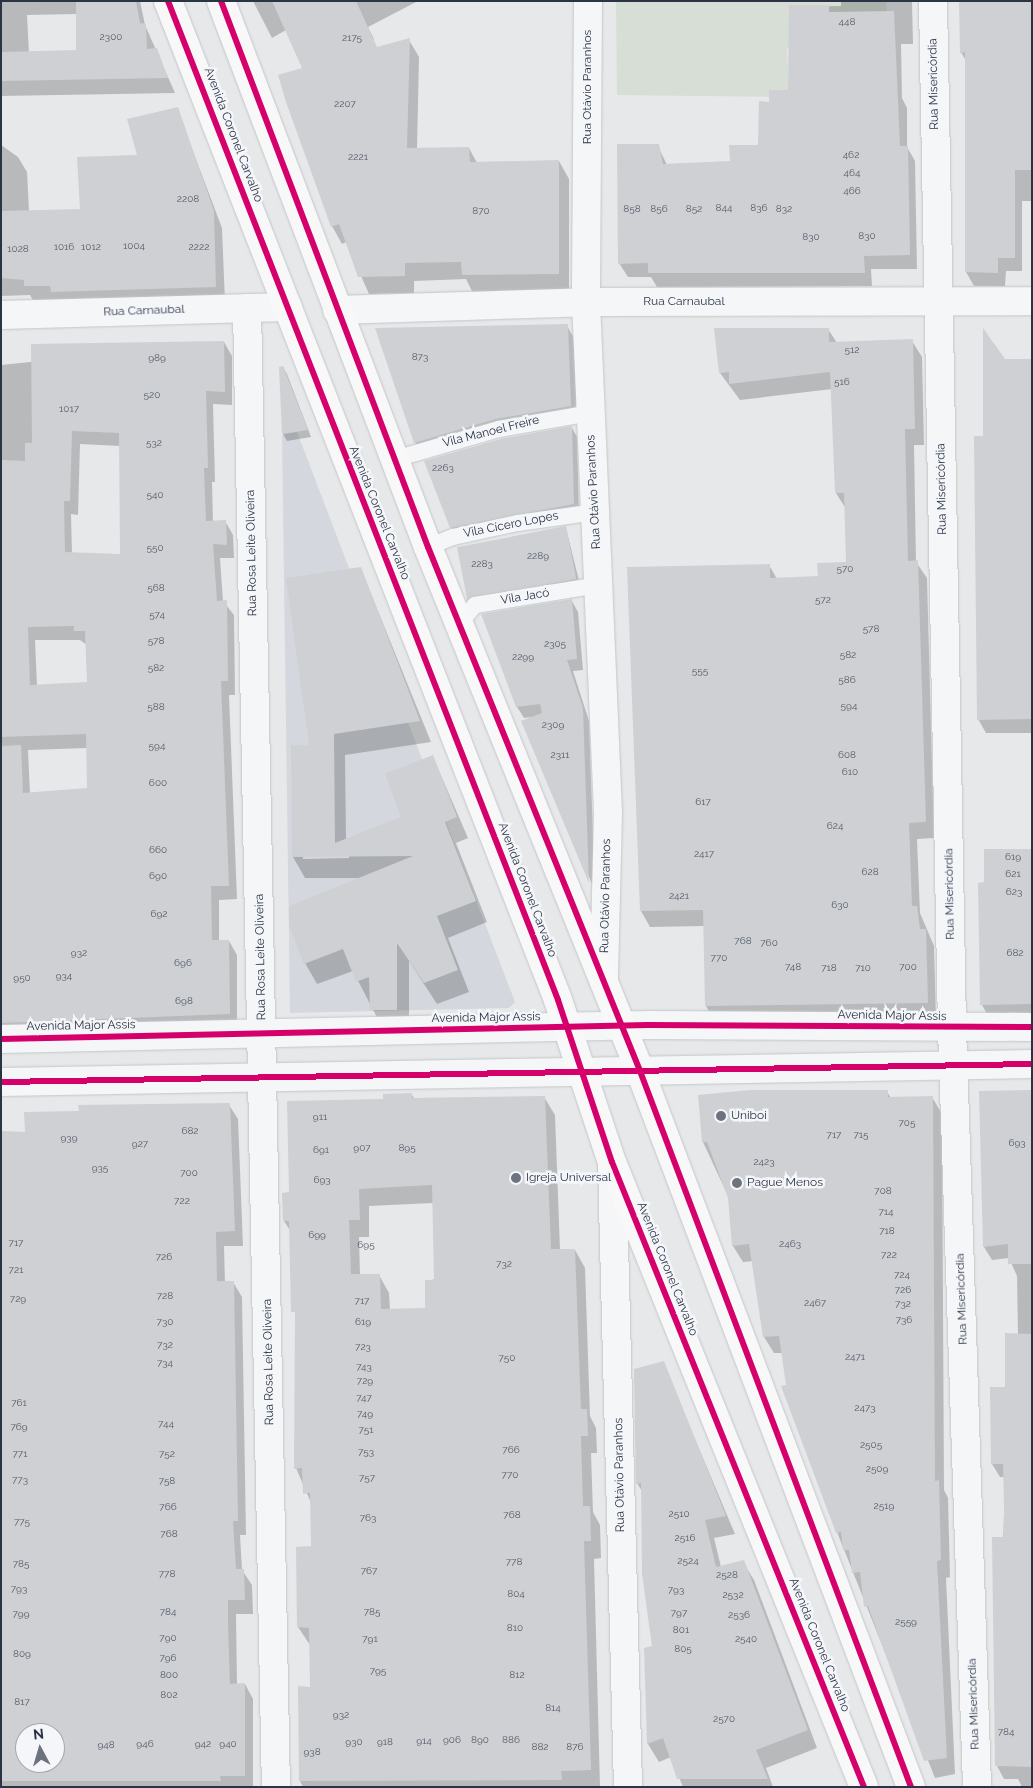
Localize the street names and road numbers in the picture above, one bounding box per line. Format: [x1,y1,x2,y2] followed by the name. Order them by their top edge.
[581,30,595,144] street label: Rua Otávio Paranhos
[926,38,942,130] street label: Rua Misericórdia
[201,65,265,205] street label: Avenida Coronel Carvalho
[643,295,725,309] street label: Rua Carnaubal
[103,302,185,320] street label: Rua Carnaubal
[441,413,541,451] street label: Vila Manoel Freire
[584,434,604,550] street label: Rua Otávio Paranhos
[934,443,950,535] street label: Rua Misericórdia
[345,444,413,582] street label: Avenida Coronel Carvalho
[244,490,260,616] street label: Rua Rosa Leite Oliveira
[462,509,560,541] street label: Vila Cícero Lopes
[499,586,551,608] street label: Vila Jacó
[495,820,559,960] street label: Avenida Coronel Carvalho
[598,839,614,953] street label: Rua Otávio Paranhos
[942,848,958,940] street label: Rua Misericórdia
[253,894,269,1020] street label: Rua Rosa Leite Oliveira
[837,1008,947,1024] street label: Avenida Major Assis
[431,1010,541,1026] street label: Avenida Major Assis
[26,1018,136,1034] street label: Avenida Major Assis
[633,1200,701,1338] street label: Avenida Coronel Carvalho
[953,1253,971,1345] street label: Rua Misericórdia
[261,1299,277,1425] street label: Rua Rosa Leite Oliveira
[612,1418,628,1532] street label: Rua Otávio Paranhos
[785,1576,853,1714] street label: Avenida Coronel Carvalho
[965,1658,983,1750] street label: Rua Misericórdia

